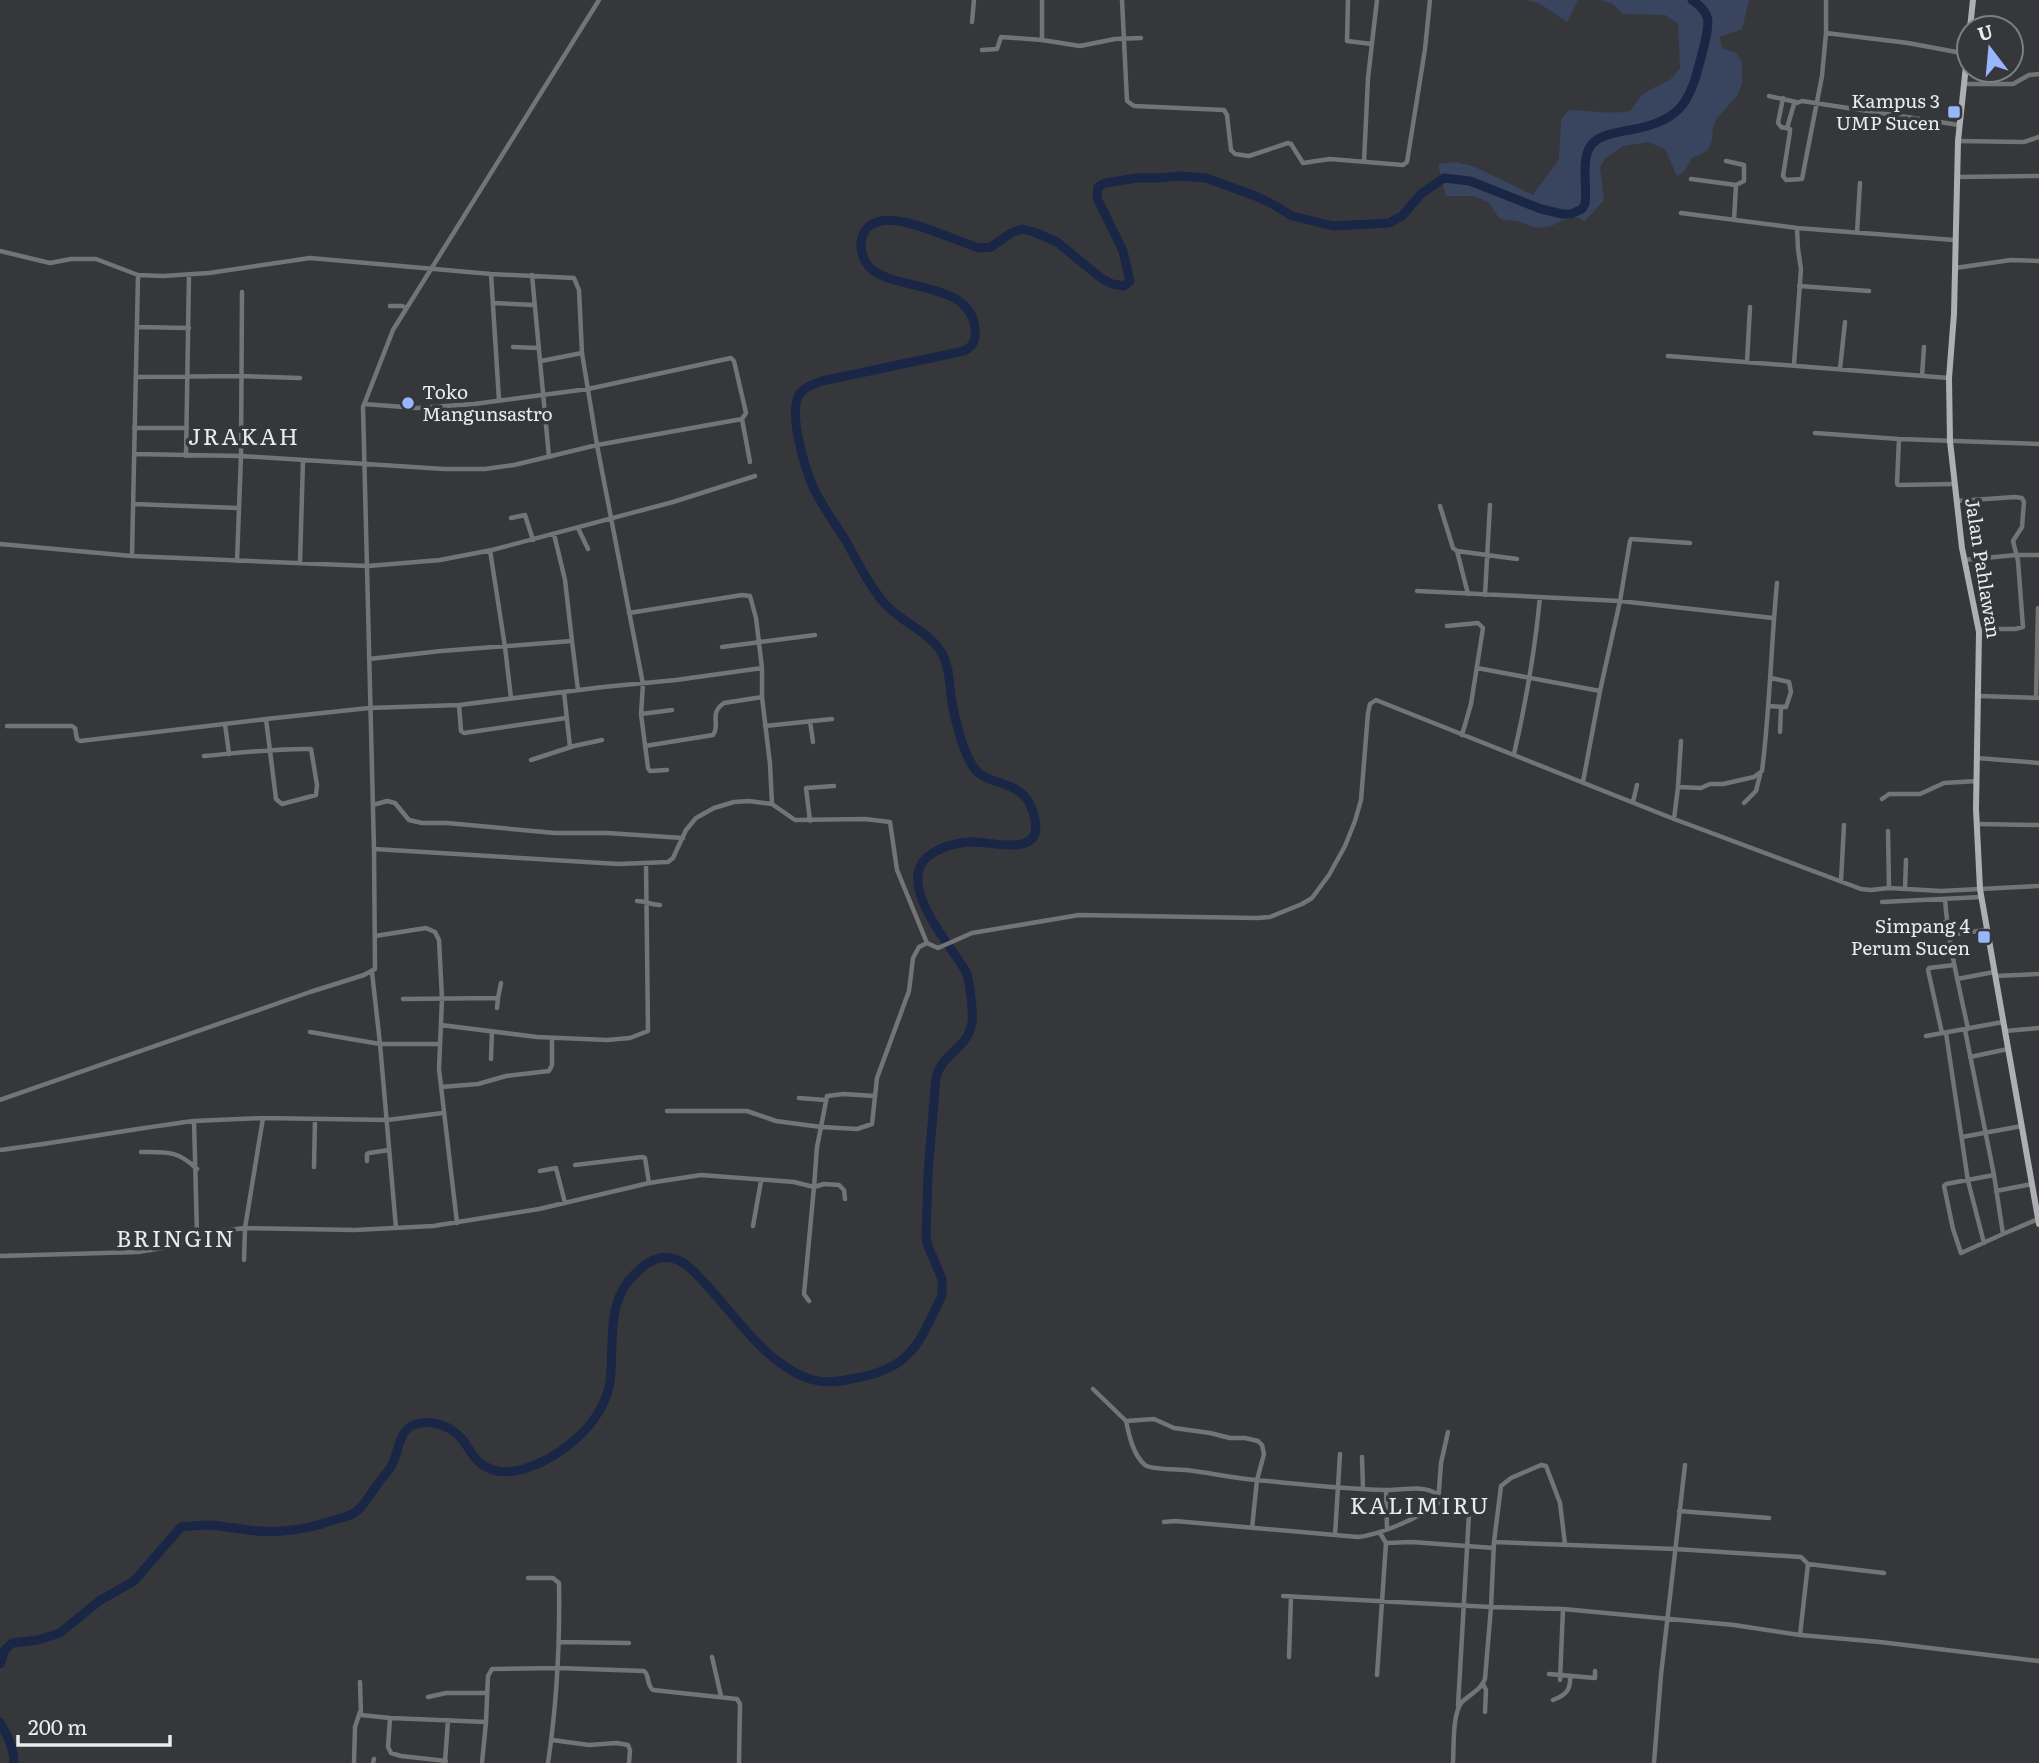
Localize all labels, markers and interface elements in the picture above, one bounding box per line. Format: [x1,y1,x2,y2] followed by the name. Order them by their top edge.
[1955,14,2025,84] north arrow
[1974,16,1996,47] text: U
[1836,86,1940,136] place label: Kampus 3 UMP Sucen
[1946,104,1962,120] marker: Kampus 3 UMP Sucen
[422,377,553,427] place label: Toko Mangunsastro
[400,395,416,411] marker: Toko Mangunsastro
[188,418,300,452] district label: JRAKAH
[1959,496,2009,640] street label: Jalan Pahlawan
[1851,911,1971,961] place label: Simpang 4 Perum Sucen
[1976,929,1992,945] marker: Simpang 4 Perum Sucen
[116,1220,236,1254] district label: BRINGIN
[1350,1487,1490,1521] district label: KALIMIRU
[18,1704,170,1748] scale bar
[28,1710,88,1741] text: 200 m

